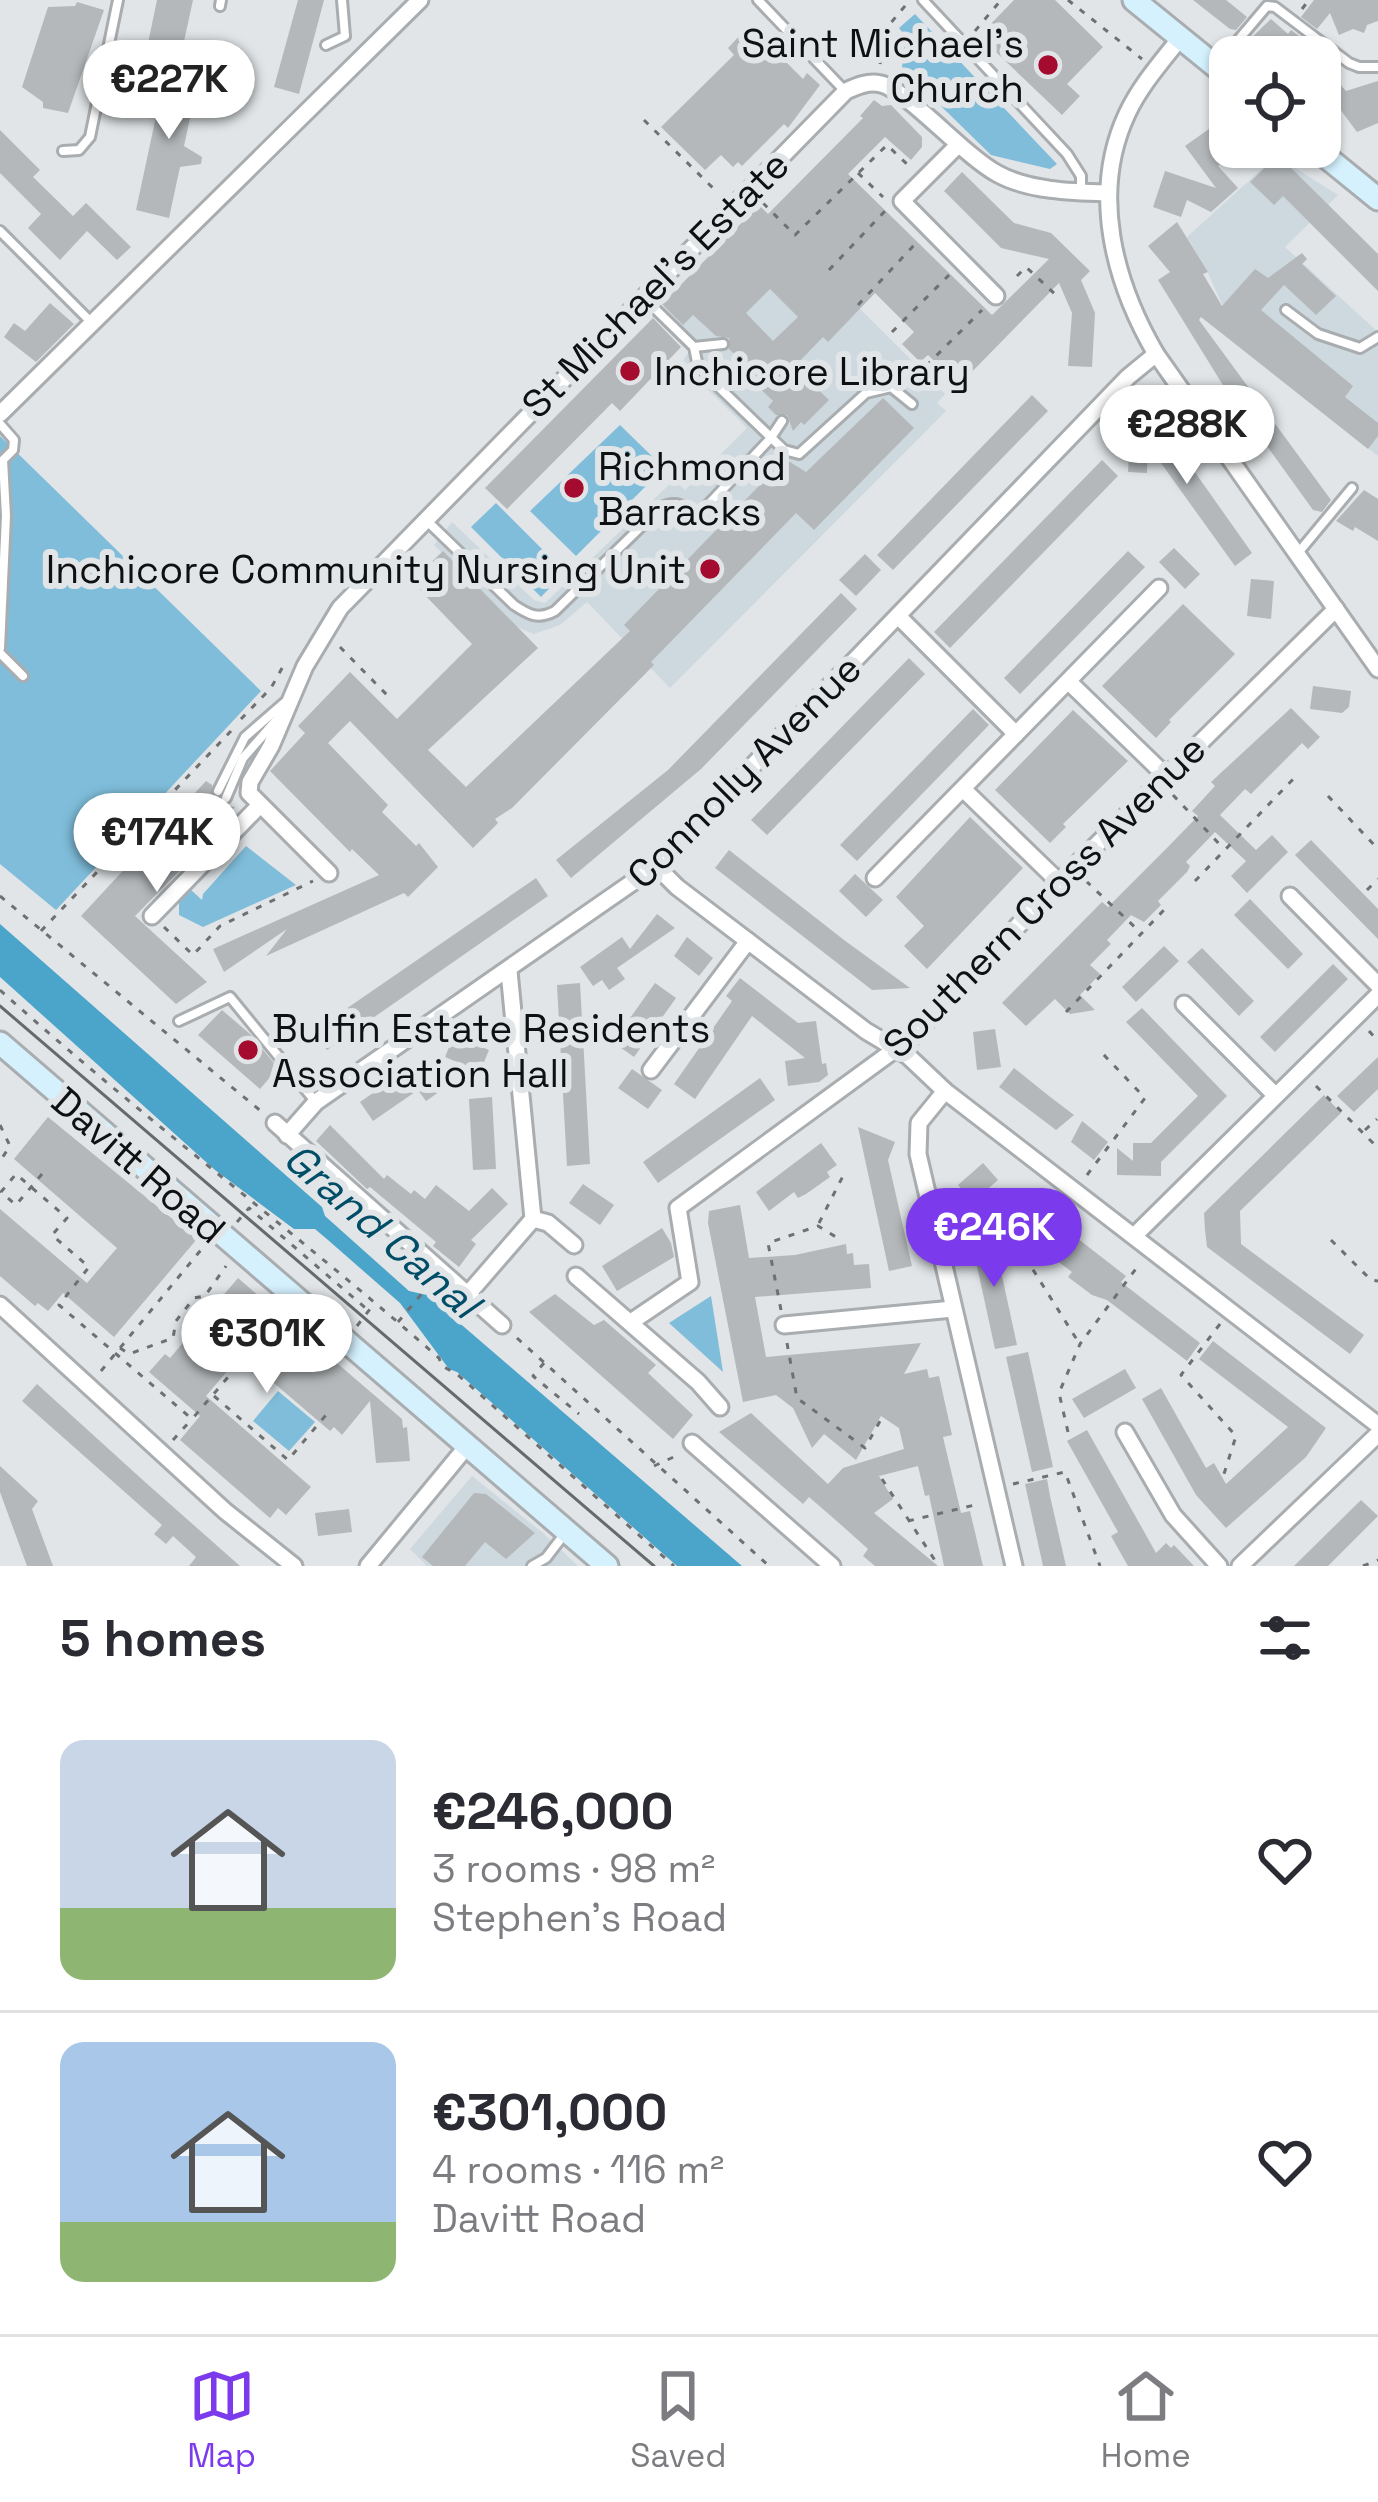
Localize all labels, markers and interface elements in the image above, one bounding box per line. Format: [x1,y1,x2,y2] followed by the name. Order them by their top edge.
[742,19,1024,113] place label: Saint Michael's Church
[1209,36,1341,168] map controls
[1209,36,1341,168] button: locate
[85,40,253,142] pin: €227K
[1035,52,1061,78] marker: Saint Michael's Church
[110,54,228,103] text: €227K
[511,140,799,428] street label: St Michael's Estate
[654,347,970,396] place label: Inchicore Library
[617,358,643,384] marker: Inchicore Library
[1103,385,1271,487] pin: €288K
[1127,399,1247,448] text: €288K
[598,442,786,536] place label: Richmond Barracks
[561,475,587,501] marker: Richmond Barracks
[46,545,686,594] place label: Inchicore Community Nursing Unit
[697,556,723,582] marker: Inchicore Community Nursing Unit
[617,644,872,899] street label: Connolly Avenue
[873,725,1216,1068] street label: Southern Cross Avenue
[73,793,241,895] pin: €174K
[100,807,214,856] text: €174K
[272,1004,710,1098] place label: Bulfin Estate Residents Association Hall
[235,1037,261,1063] marker: Bulfin Estate Residents Association Hall
[42,1077,236,1254] street label: Davitt Road
[273,1131,494,1333] water label: Grand Canal
[910,1188,1078,1290] pin: €246K
[933,1202,1055,1251] text: €246K
[183,1294,351,1396] pin: €301K
[208,1308,326,1357] text: €301K
[1252,1605,1318,1671] icon: filters
[60,1606,266,1671] text: 5 homes
[432,1779,673,1844] text: €246,000
[156,1788,300,1932] icon: home
[1252,1827,1318,1893] icon: heart
[432,1844,715,1893] text: 3 rooms · 98 m²
[432,1893,727,1942] text: Stephen's Road
[432,2080,667,2145] text: €301,000
[156,2090,300,2234] icon: home
[1252,2129,1318,2195] icon: heart
[432,2145,724,2194] text: 4 rooms · 116 m²
[432,2194,646,2243] text: Davitt Road
[187,2363,256,2477] tab: Map
[630,2363,727,2477] tab: Saved
[1101,2363,1191,2477] tab: Home

